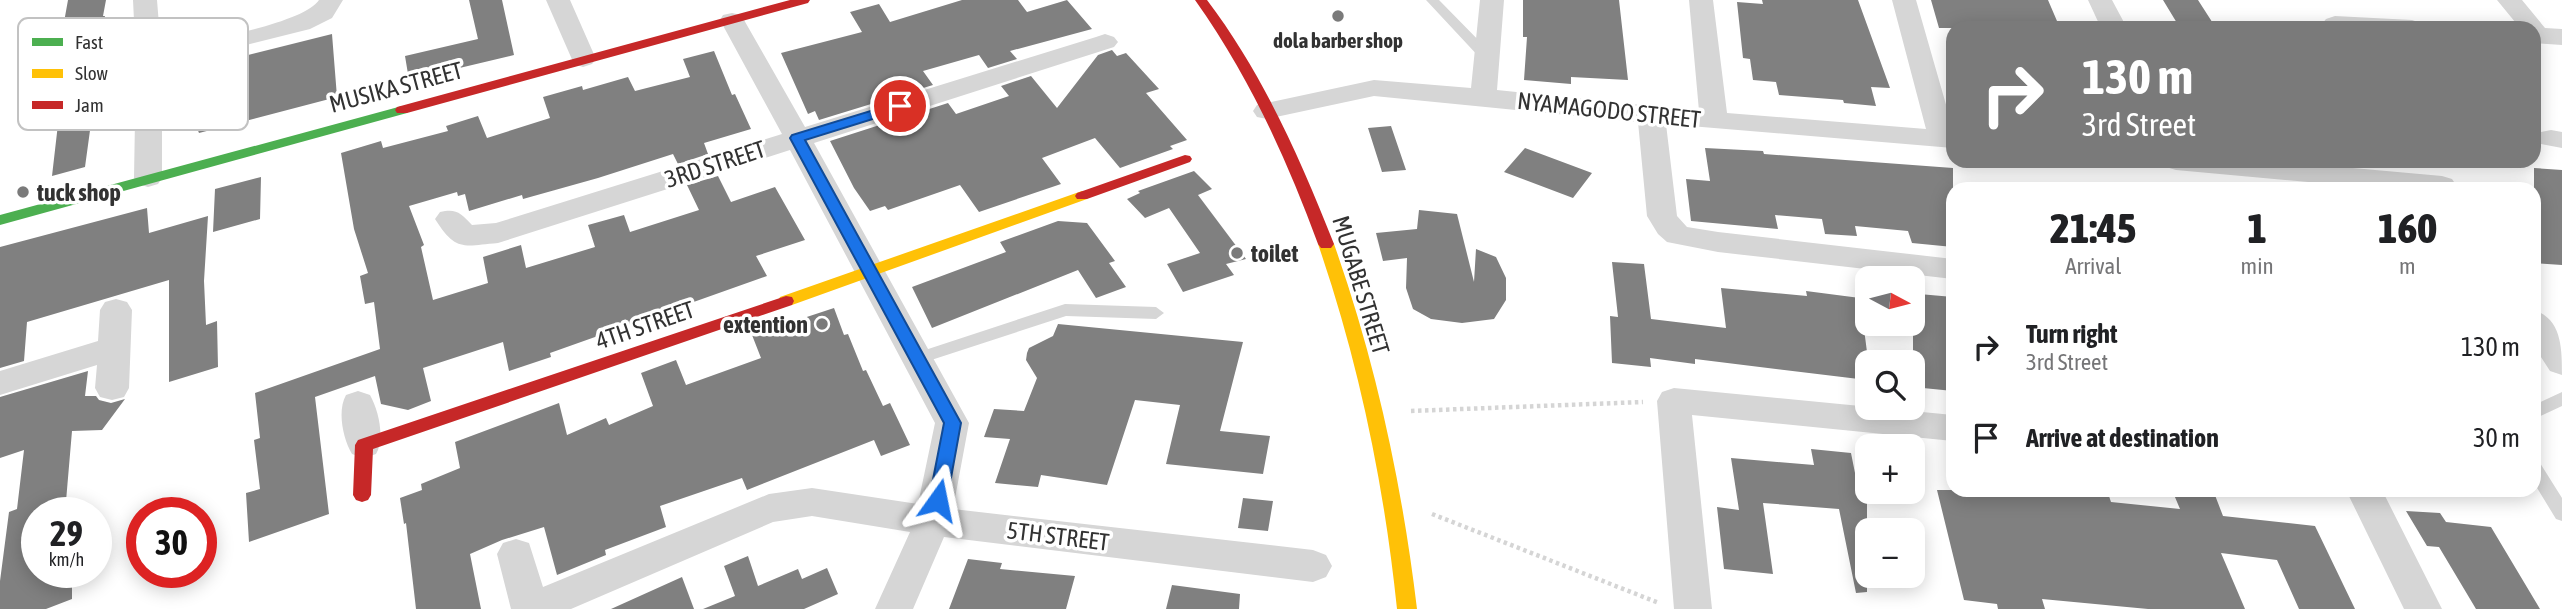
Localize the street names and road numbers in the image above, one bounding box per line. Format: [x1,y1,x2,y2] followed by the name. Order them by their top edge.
[326,56,466,118] street label: MUSIKA STREET
[1516,87,1703,133] street label: NYAMAGODO STREET
[662,135,769,193] street label: 3RD STREET
[1327,213,1395,358] street label: MUGABE STREET
[592,295,698,354] street label: 4TH STREET
[1005,516,1111,556] street label: 5TH STREET

